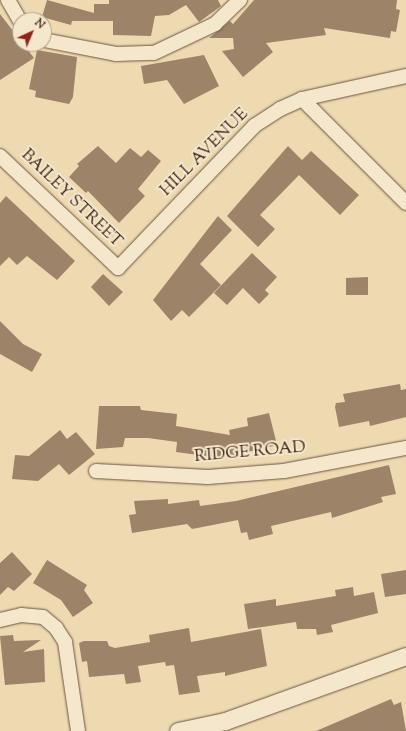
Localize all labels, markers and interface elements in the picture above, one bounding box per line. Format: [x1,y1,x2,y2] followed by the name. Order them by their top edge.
[12,12,52,52] north arrow
[31,15,48,33] text: N
[157,105,253,201] street label: HILL AVENUE
[16,146,126,252] street label: BAILEY STREET
[193,438,307,468] street label: RIDGE ROAD

